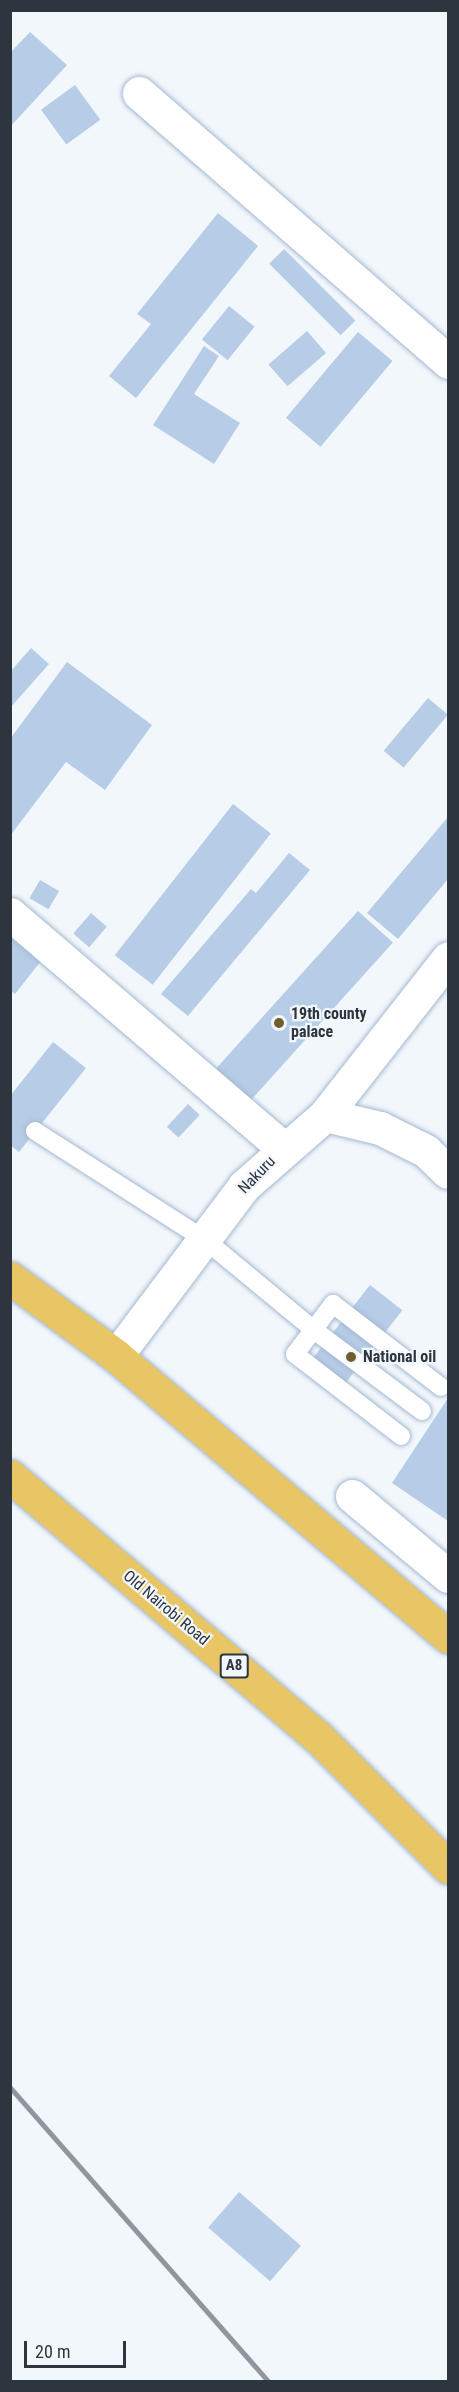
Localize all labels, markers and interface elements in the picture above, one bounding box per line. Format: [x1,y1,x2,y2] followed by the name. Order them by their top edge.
[291,1004,367,1042] place label: 19th county palace
[272,1016,286,1030] marker: 19th county palace
[234,1152,280,1198] street label: Nakuru
[363,1347,436,1367] place label: National oil
[344,1350,358,1364] marker: National oil
[119,1566,213,1650] street label: Old Nairobi Road
[219,1654,249,1678] road number: A8
[27,2329,129,2367] scale bar
[35,2341,70,2362] text: 20 m

